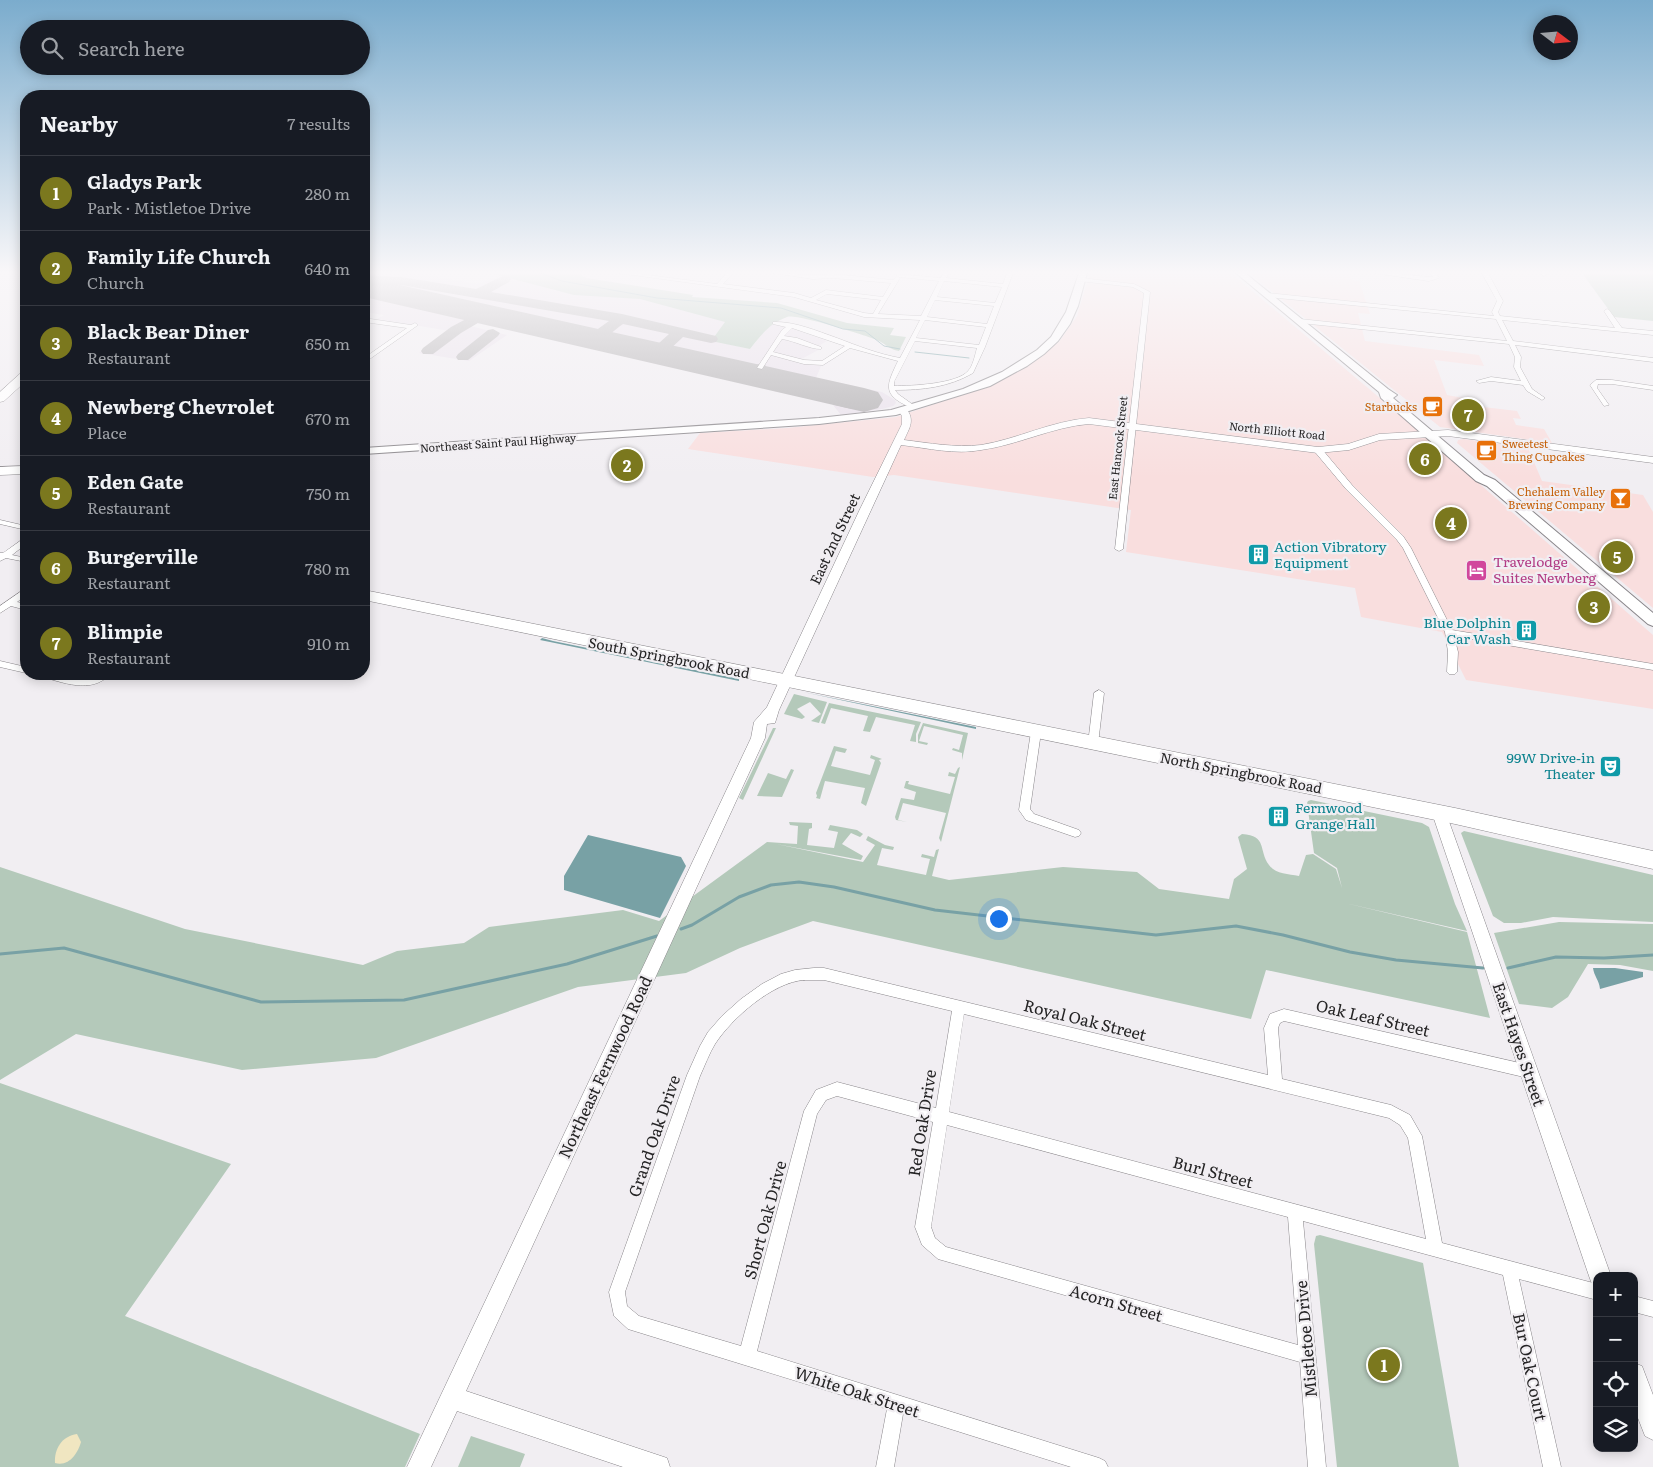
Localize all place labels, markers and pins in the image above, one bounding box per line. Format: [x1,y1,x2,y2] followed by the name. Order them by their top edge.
[1421,395,1445,419] cafe icon: Starbucks
[1452,396,1484,434] pin: 7
[1365,398,1417,414] place label: Starbucks
[1502,435,1585,464] place label: Sweetest Thing Cupcakes
[1474,438,1498,462] cafe icon: Sweetest Thing Cupcakes
[1409,440,1441,478] pin: 6
[611,446,643,484] pin: 2
[1508,483,1606,512] place label: Chehalem Valley Brewing Company
[1609,486,1633,510] bar icon: Chehalem Valley Brewing Company
[1435,504,1467,542] pin: 4
[1274,536,1388,572] place label: Action Vibratory Equipment
[1601,538,1633,576] pin: 5
[1246,543,1270,567] building icon: Action Vibratory Equipment
[1493,551,1597,587] place label: Travelodge Suites Newberg
[1465,558,1489,582] hotel icon: Travelodge Suites Newberg
[1578,588,1610,626] pin: 3
[1423,612,1511,648] place label: Blue Dolphin Car Wash
[1515,619,1539,643] building icon: Blue Dolphin Car Wash
[1507,747,1595,783] place label: 99W Drive-in Theater
[1599,754,1623,778] theatre icon: 99W Drive-in Theater
[1295,797,1375,833] place label: Fernwood Grange Hall
[1267,804,1291,828] building icon: Fernwood Grange Hall
[1368,1346,1400,1384] pin: 1

